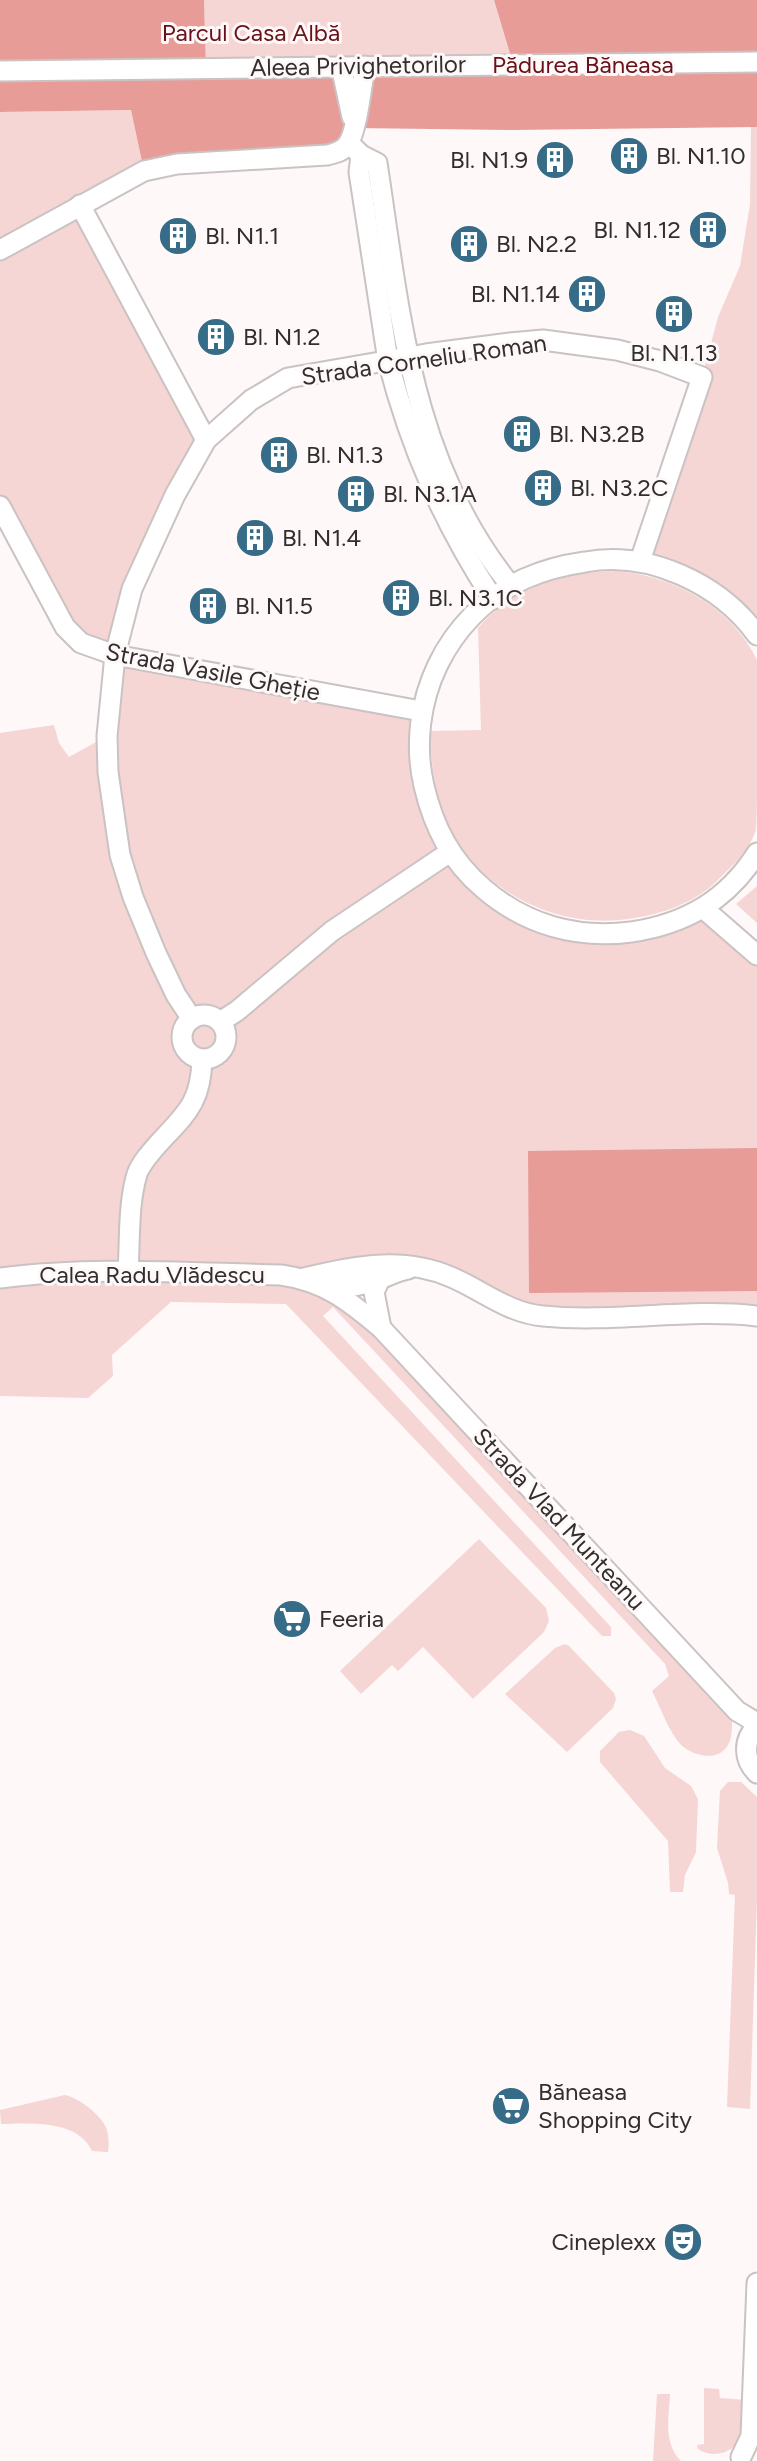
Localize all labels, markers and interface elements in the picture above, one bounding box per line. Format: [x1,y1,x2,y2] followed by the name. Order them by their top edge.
[162,18,340,47] park label: Parcul Casa Albă
[250,49,466,82] street label: Aleea Privighetorilor
[492,50,674,79] park label: Pădurea Băneasa
[608,135,650,177] building icon: Bl. N1.10
[534,139,576,181] building icon: Bl. N1.9
[656,141,746,170] place label: Bl. N1.10
[450,145,528,174] place label: Bl. N1.9
[687,209,729,251] building icon: Bl. N1.12
[157,215,199,257] building icon: Bl. N1.1
[593,215,681,244] place label: Bl. N1.12
[205,221,279,250] place label: Bl. N1.1
[448,223,490,265] building icon: Bl. N2.2
[496,229,577,258] place label: Bl. N2.2
[566,273,608,315] building icon: Bl. N1.14
[471,279,560,308] place label: Bl. N1.14
[653,293,695,335] building icon: Bl. N1.13
[195,316,237,358] building icon: Bl. N1.2
[243,322,321,351] place label: Bl. N1.2
[299,328,548,391] street label: Strada Corneliu Roman
[630,338,718,367] place label: Bl. N1.13
[501,413,543,455] building icon: Bl. N3.2B
[549,419,645,448] place label: Bl. N3.2B
[258,434,300,476] building icon: Bl. N1.3
[306,440,383,469] place label: Bl. N1.3
[522,467,564,509] building icon: Bl. N3.2C
[335,473,377,515] building icon: Bl. N3.1A
[570,473,668,502] place label: Bl. N3.2C
[383,479,477,508] place label: Bl. N3.1A
[234,517,276,559] building icon: Bl. N1.4
[282,523,361,552] place label: Bl. N1.4
[380,577,422,619] building icon: Bl. N3.1C
[428,583,523,612] place label: Bl. N3.1C
[187,585,229,627] building icon: Bl. N1.5
[235,591,313,620] place label: Bl. N1.5
[103,636,323,707] street label: Strada Vasile Gheție
[39,1260,265,1289] street label: Calea Radu Vlădescu
[467,1421,651,1616] street label: Strada Vlad Munteanu
[271,1598,313,1640] supermarket icon: Feeria
[319,1604,384,1633] place label: Feeria
[538,2077,692,2134] place label: Băneasa Shopping City
[490,2085,532,2127] supermarket icon: Băneasa Shopping City
[662,2221,704,2263] theatre icon: Cineplexx
[551,2227,657,2256] place label: Cineplexx

